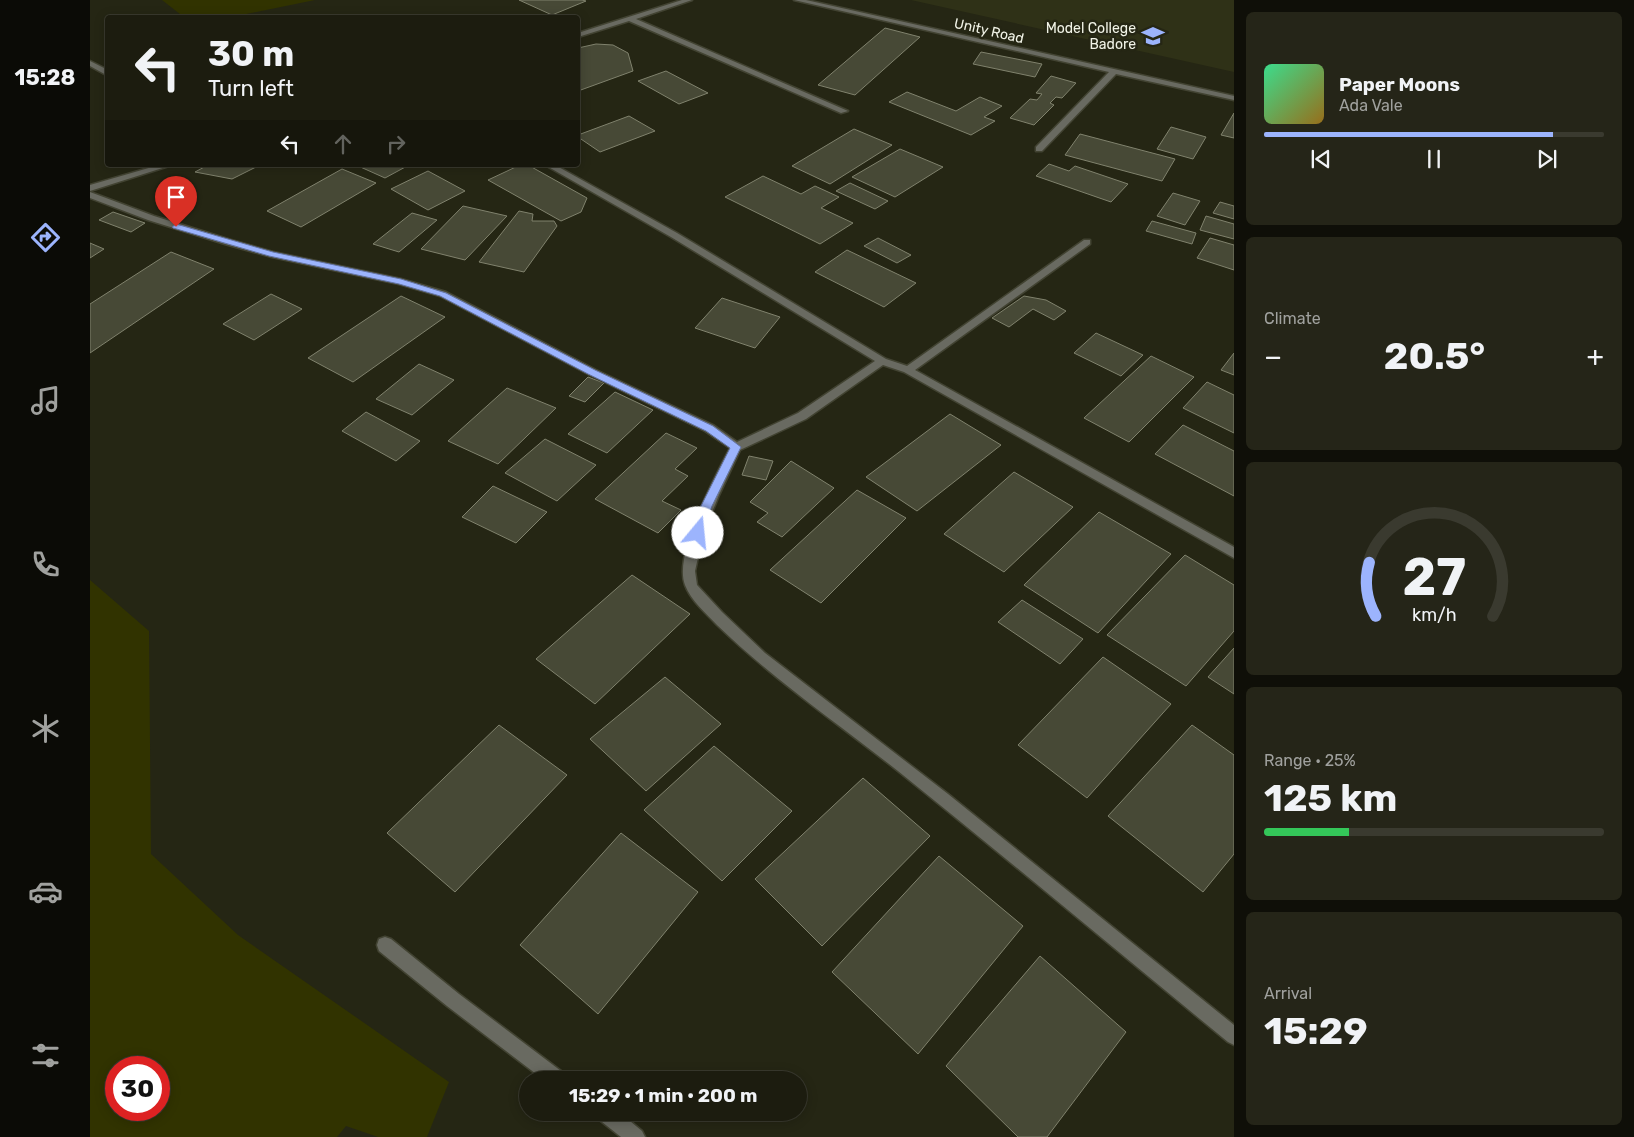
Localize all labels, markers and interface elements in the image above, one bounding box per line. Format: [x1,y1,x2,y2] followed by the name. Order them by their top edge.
[952,15,1026,47] street label: Unity Road
[1046,20,1136,53] place label: Model College Badore
[1140,23,1166,49] school or university icon: Model College Badore
[208,33,294,75] text: 30 m
[125,35,190,100] icon: left
[15,64,75,91] text: 15:28
[1339,73,1460,96] text: Paper Moons
[208,75,294,102] text: Turn left
[1339,96,1403,115] text: Ada Vale
[276,130,304,158] icon: left
[329,130,357,158] icon: ahead
[382,130,410,158] icon: right
[1307,145,1335,173] icon: previous
[1420,145,1448,173] icon: pause
[1533,145,1561,173] icon: next
[155,176,197,227] pin
[162,183,190,211] icon: arrive
[28,220,63,255] icon: directions
[1264,309,1321,328] text: Climate
[1384,333,1485,379] text: 20.5°
[1264,340,1282,373] text: −
[1587,340,1604,373] text: +
[28,383,63,418] icon: music
[671,506,723,558] position arrow
[1402,546,1466,608] text: 27
[28,547,63,582] icon: phone
[1412,604,1456,625] text: km/h
[28,711,63,746] icon: climate
[1264,751,1356,770] text: Range · 25%
[1264,775,1397,821] text: 125 km
[28,874,63,909] icon: car
[1264,984,1312,1003] text: Arrival
[1264,1008,1368,1054] text: 15:29
[28,1038,63,1073] icon: filters
[105,1056,170,1121] speed limit sign: 30
[569,1084,757,1107] text: 15:29 · 1 min · 200 m

